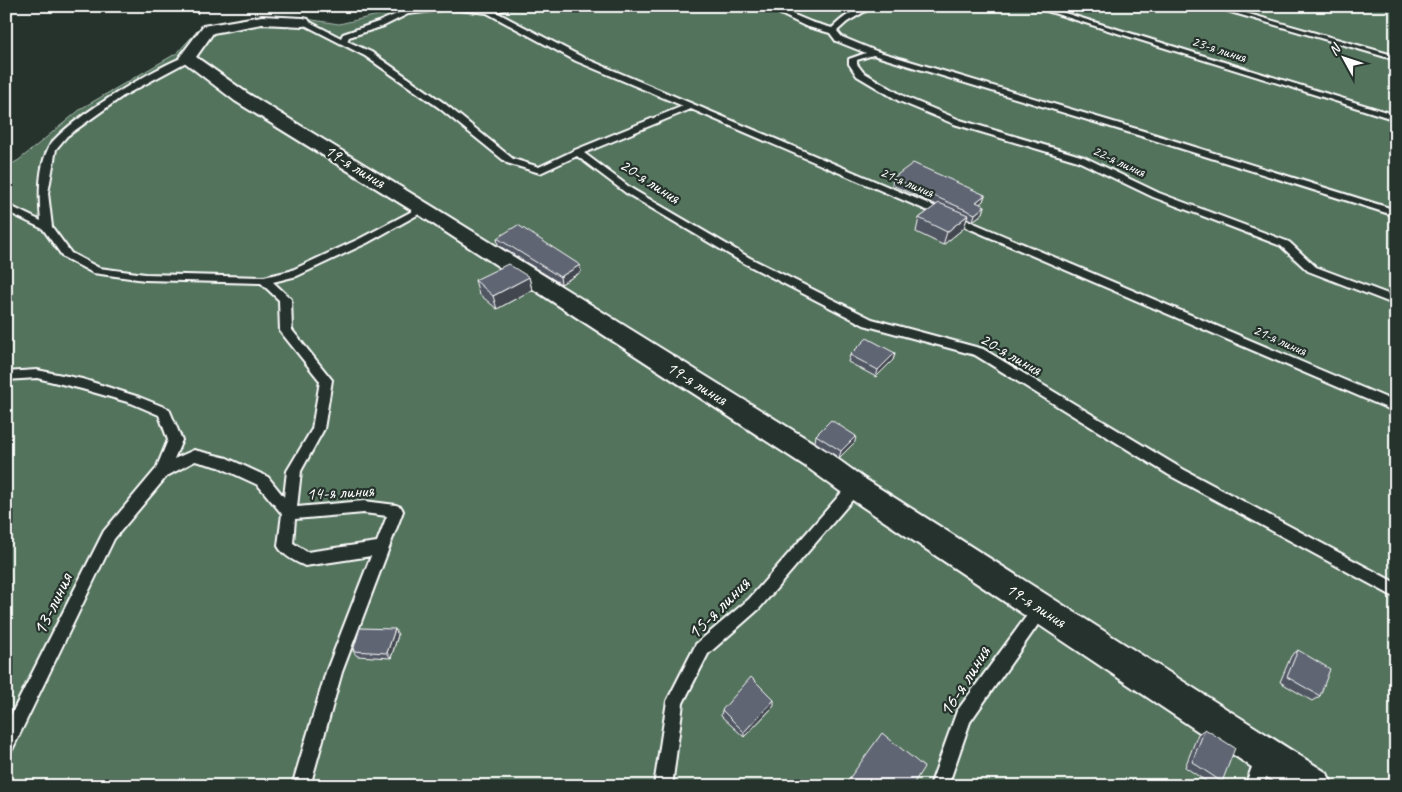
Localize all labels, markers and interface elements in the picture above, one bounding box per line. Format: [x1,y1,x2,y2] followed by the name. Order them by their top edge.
[1189,32,1249,67] street label: 23-я линия
[1320,32,1370,82] north arrow
[1325,39,1345,59] text: N
[321,139,391,194] street label: 19-я линия
[1089,141,1149,182] street label: 22-я линия
[616,153,686,209] street label: 20-я линия
[877,163,937,202] street label: 21-я линия
[1250,320,1310,361] street label: 21-я линия
[976,328,1047,381] street label: 20-я линия
[663,356,733,411] street label: 19-я линия
[306,479,376,505] street label: 14-я линия
[26,567,79,639] street label: 13-линия
[681,570,756,645] street label: 15-я линия
[1002,577,1072,633] street label: 19-я линия
[932,640,997,721] street label: 16-я линия

